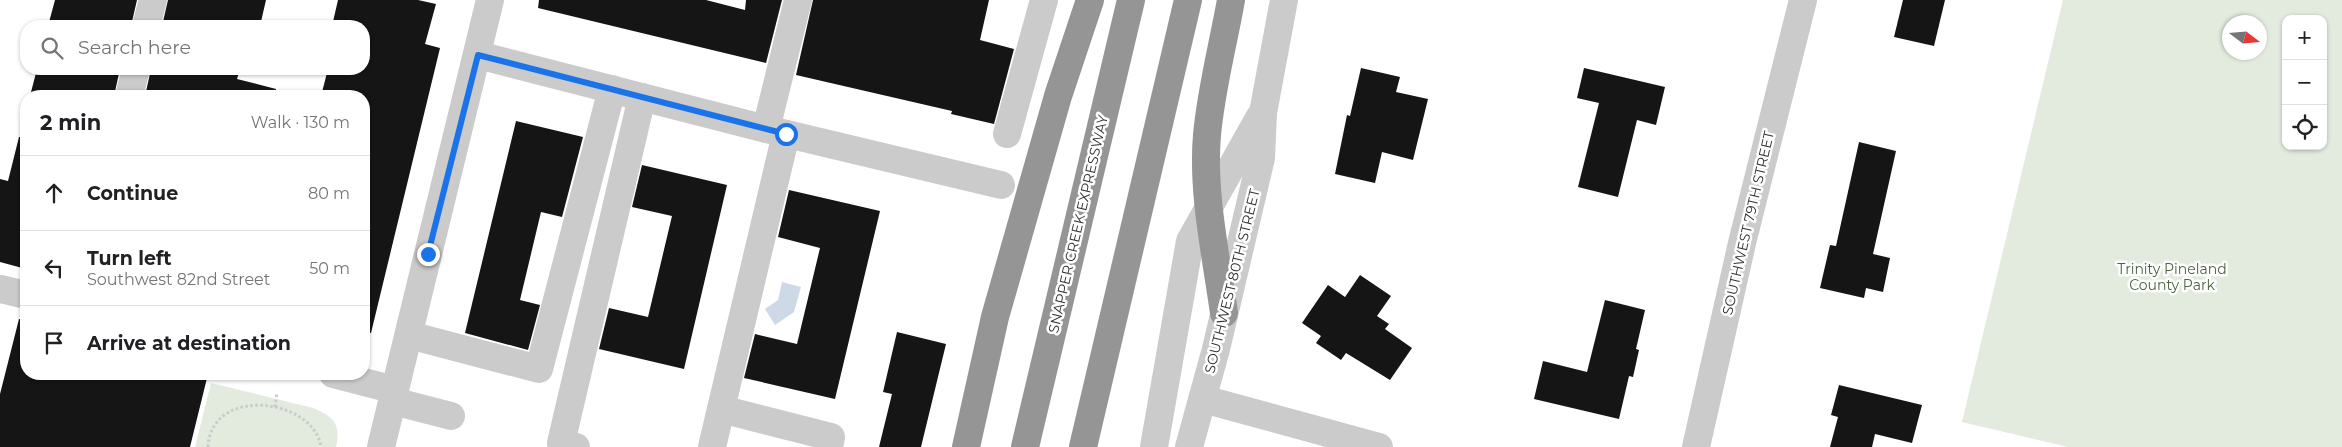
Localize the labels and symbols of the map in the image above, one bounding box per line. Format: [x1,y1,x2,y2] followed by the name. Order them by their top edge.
[2222,15,2267,60] north arrow
[1044,113,1112,335] street label: SNAPPER CREEK EXPRESSWAY
[775,123,798,146] route start
[1718,129,1778,317] street label: SOUTHWEST 79TH STREET
[1200,187,1264,375] street label: SOUTHWEST 80TH STREET
[417,243,440,266] route end
[2117,260,2227,294] park label: Trinity Pineland County Park

